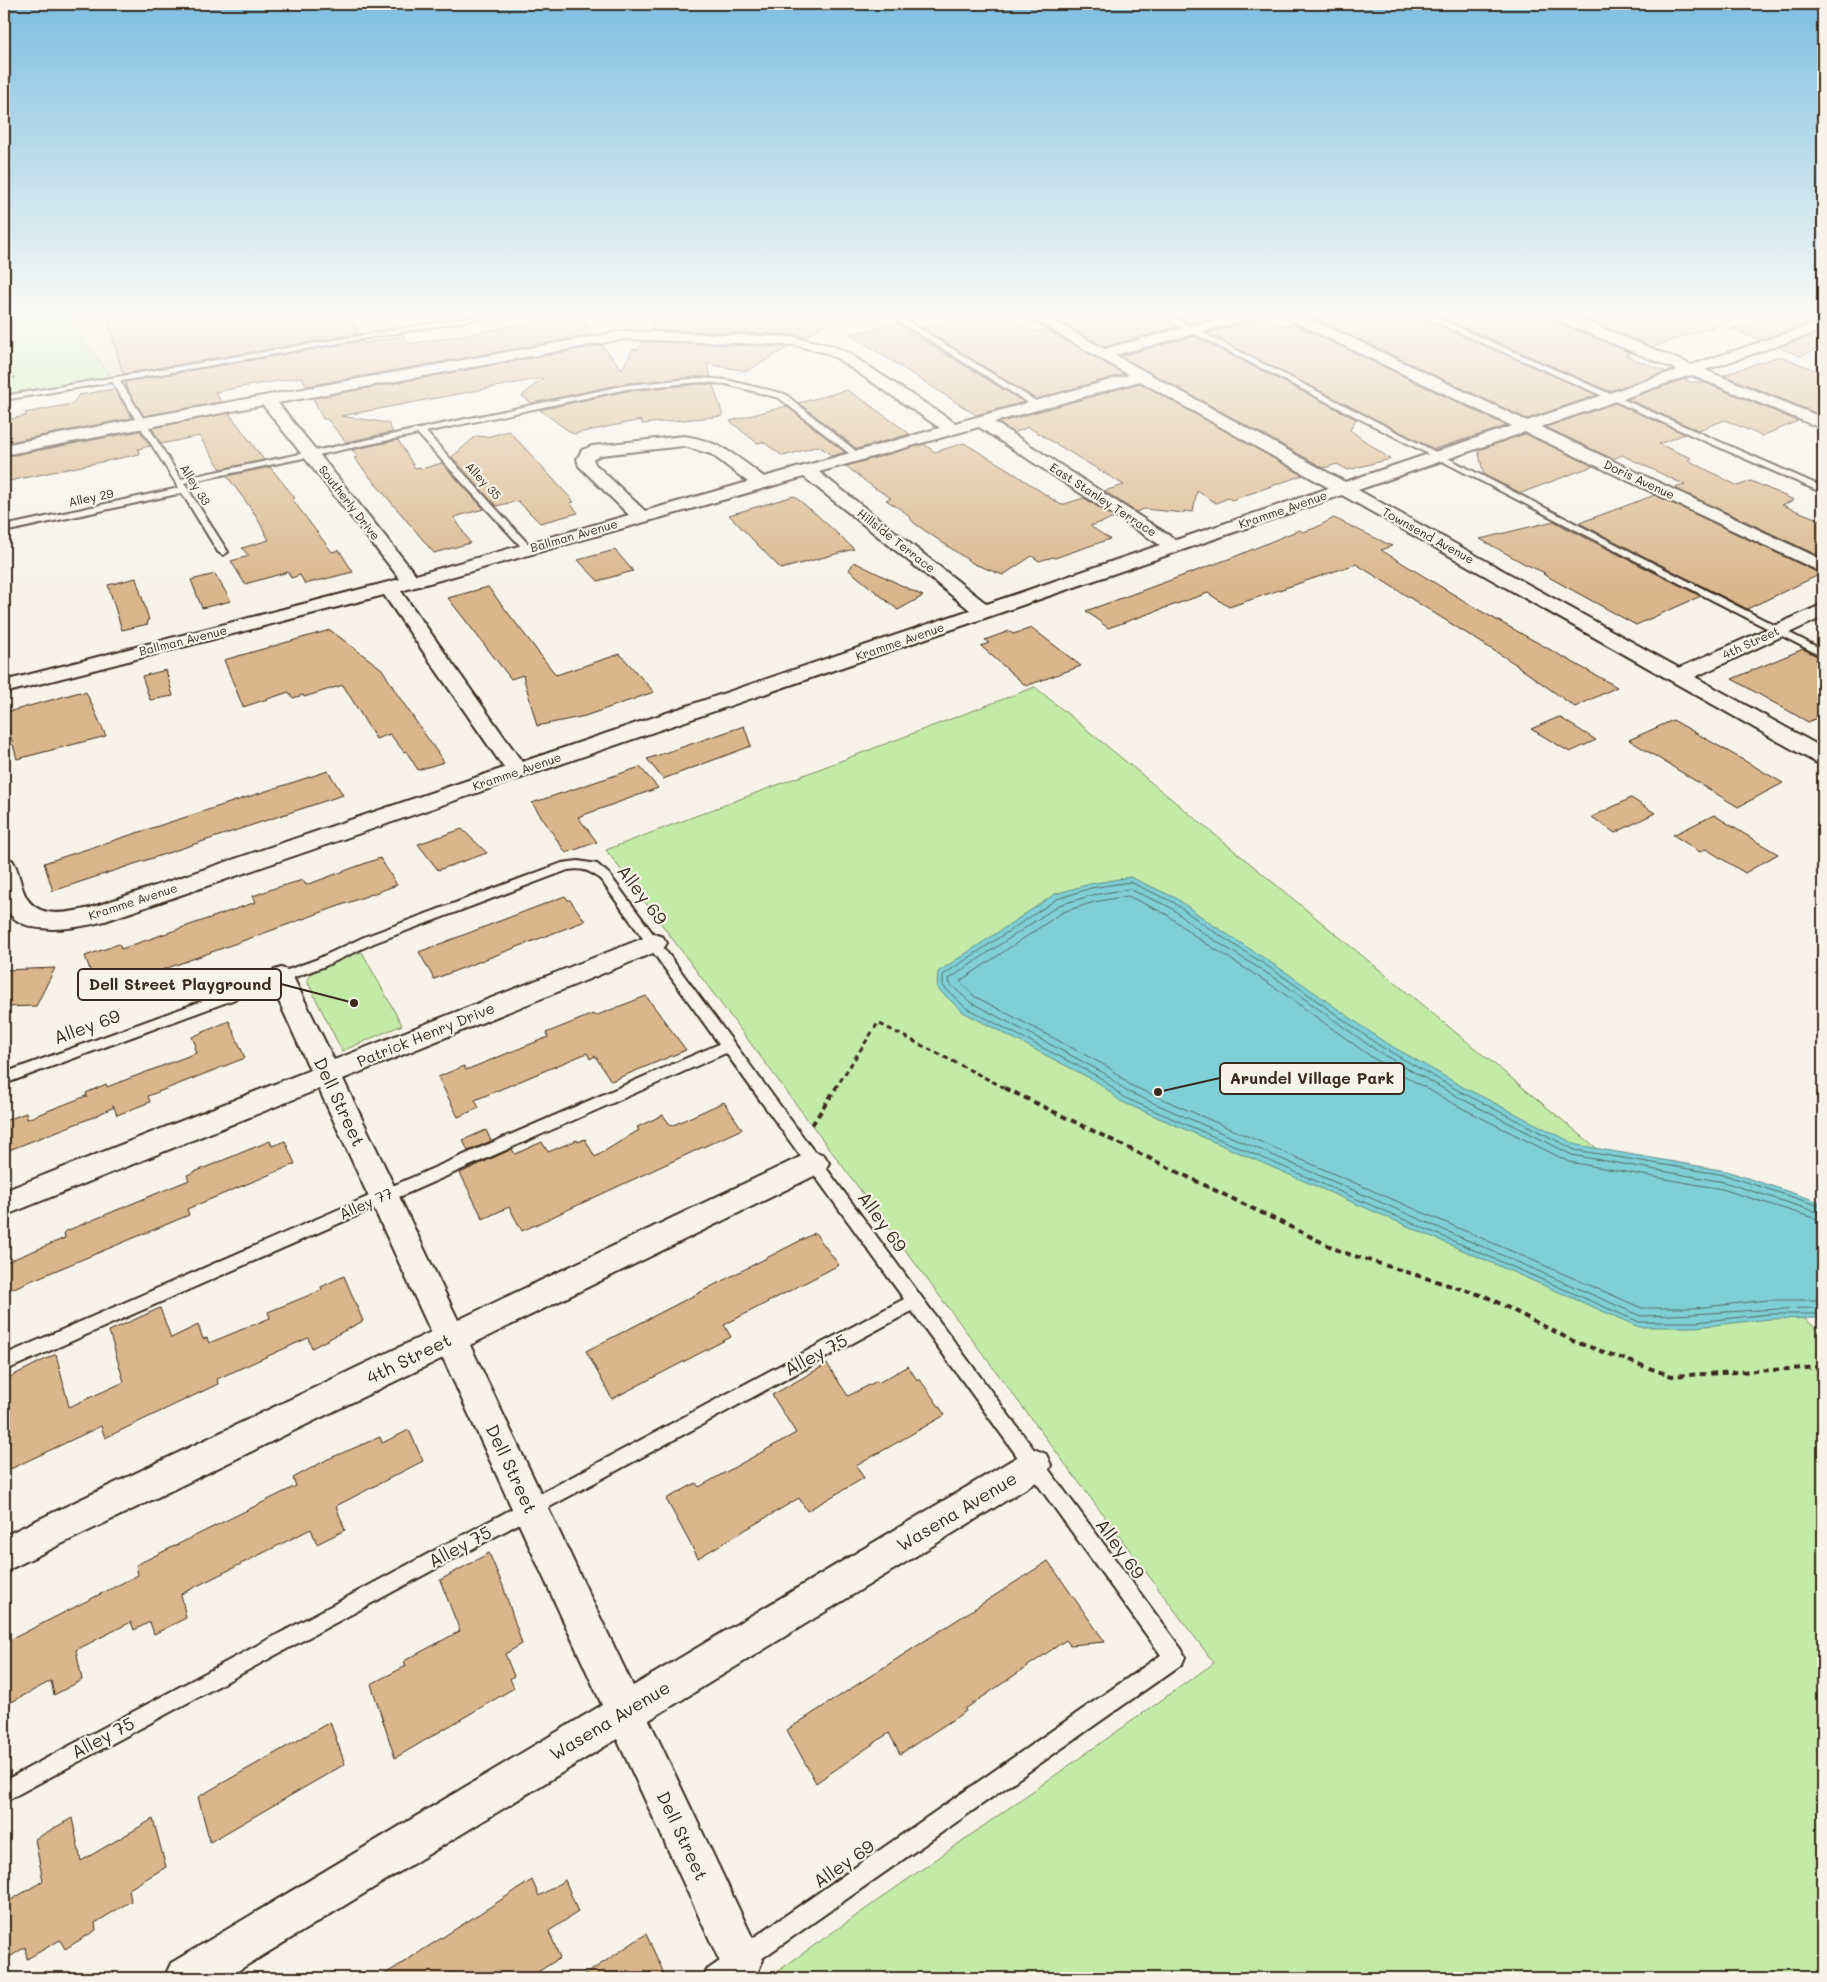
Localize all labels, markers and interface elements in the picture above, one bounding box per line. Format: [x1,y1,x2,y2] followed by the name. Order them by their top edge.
[1601,456,1677,502] street label: Doris Avenue
[462,458,505,503] street label: Alley 35
[1047,459,1160,540] street label: East Stanley Terrace
[177,461,215,508] street label: Alley 33
[316,462,384,543] street label: Southerly Drive
[67,484,115,510] street label: Alley 29
[1236,486,1329,532] street label: Kramme Avenue
[1380,503,1477,567] street label: Townsend Avenue
[854,505,939,576] street label: Hillside Terrace
[528,515,619,555] street label: Ballman Avenue
[853,618,946,664] street label: Kramme Avenue
[137,621,228,659] street label: Ballman Avenue
[1719,622,1782,662] street label: 4th Street
[470,748,563,794] street label: Kramme Avenue
[612,859,673,930] street label: Alley 69
[86,879,179,923] street label: Kramme Avenue
[78,969,281,1000] callout: Dell Street Playground
[89,973,271,994] text: Dell Street Playground
[354,997,497,1071] street label: Patrick Henry Drive
[50,1003,124,1049] street label: Alley 69
[309,1053,371,1150] street label: Dell Street
[1220,1063,1404,1094] callout: Arundel Village Park
[1230,1067,1394,1088] text: Arundel Village Park
[336,1182,395,1224] street label: Alley 77
[853,1186,913,1257] street label: Alley 69
[362,1327,455,1389] street label: 4th Street
[780,1327,851,1381] street label: Alley 75
[481,1420,543,1517] street label: Dell Street
[892,1466,1021,1556] street label: Wasena Avenue
[1091,1513,1151,1584] street label: Alley 69
[424,1519,495,1573] street label: Alley 75
[545,1675,674,1765] street label: Wasena Avenue
[67,1710,138,1764] street label: Alley 75
[652,1787,714,1884] street label: Dell Street
[808,1833,879,1893] street label: Alley 69

